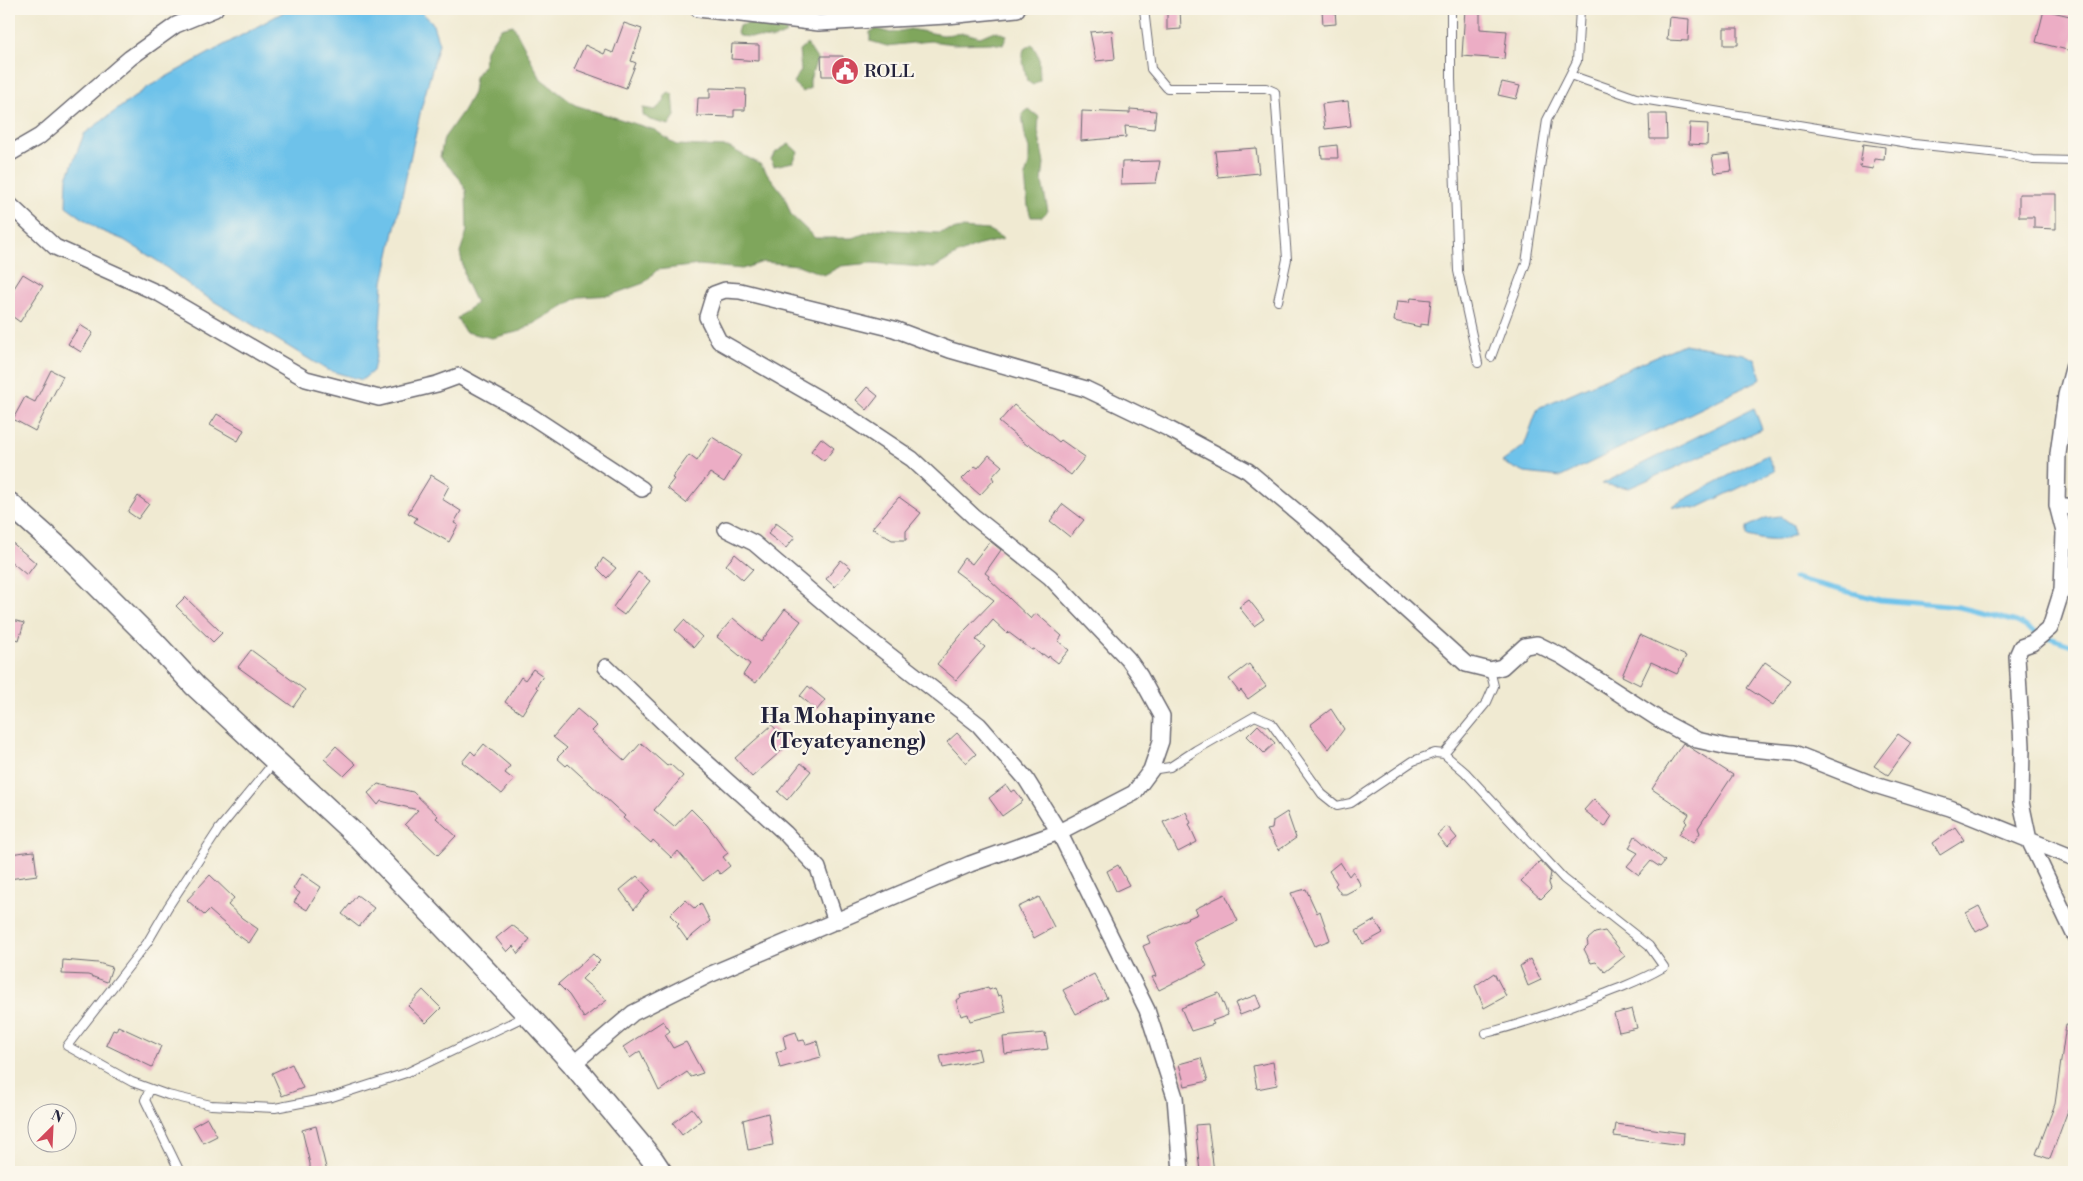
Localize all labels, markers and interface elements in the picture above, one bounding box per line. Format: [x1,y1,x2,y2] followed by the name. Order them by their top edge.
[830,56,860,86] public building icon: ROLL
[864,60,914,83] place label: ROLL
[760,703,936,755] district label: Ha Mohapinyane (Teyateyaneng)
[28,1104,78,1154] north arrow
[48,1107,66,1128] text: N

